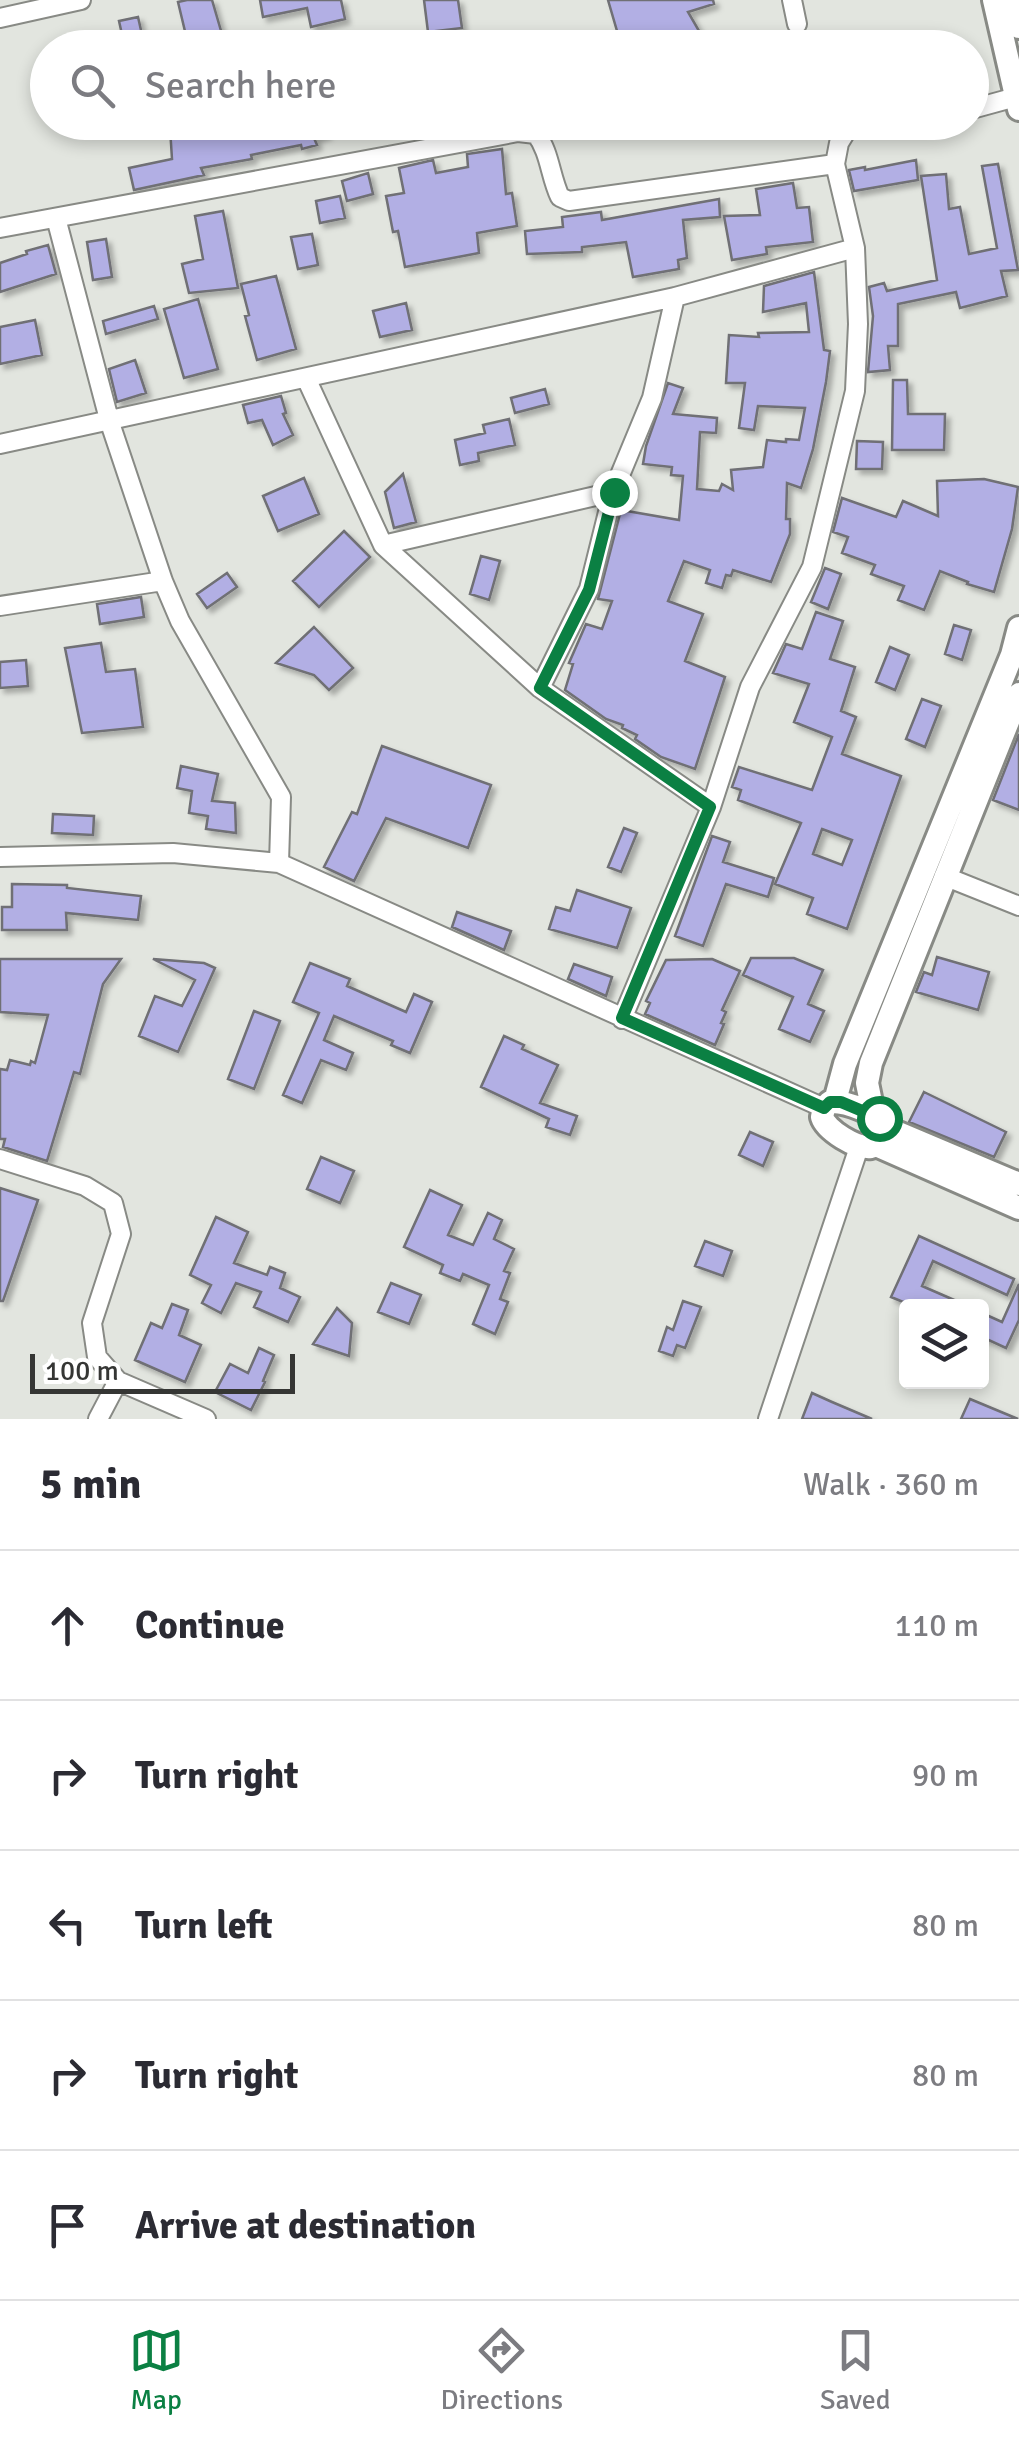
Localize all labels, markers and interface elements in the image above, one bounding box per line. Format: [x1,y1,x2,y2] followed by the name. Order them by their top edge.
[30,30,989,140] search box
[65,58,120,113] icon: search
[145,62,337,109] text: Search here
[592,470,638,516] route end
[857,1096,903,1142] route start
[899,1299,989,1389] map controls
[899,1299,989,1389] button: layers
[30,1349,295,1394] scale bar
[45,1354,119,1388] text: 100 m
[40,1459,141,1510] text: 5 min
[803,1465,979,1504] text: Walk · 360 m
[40,1598,95,1653] icon: ahead
[135,1602,285,1649] text: Continue
[895,1606,979,1645] text: 110 m
[40,1748,95,1803] icon: right
[135,1752,299,1799] text: Turn right
[912,1756,979,1795] text: 90 m
[40,1898,95,1953] icon: left
[135,1902,273,1949] text: Turn left
[912,1906,979,1945] text: 80 m
[40,2048,95,2103] icon: right
[135,2052,299,2099] text: Turn right
[912,2056,979,2095] text: 80 m
[40,2198,95,2253] icon: arrive
[135,2202,476,2249] text: Arrive at destination
[129,2323,184,2417] tab: Map
[441,2323,563,2417] tab: Directions
[820,2323,890,2417] tab: Saved

